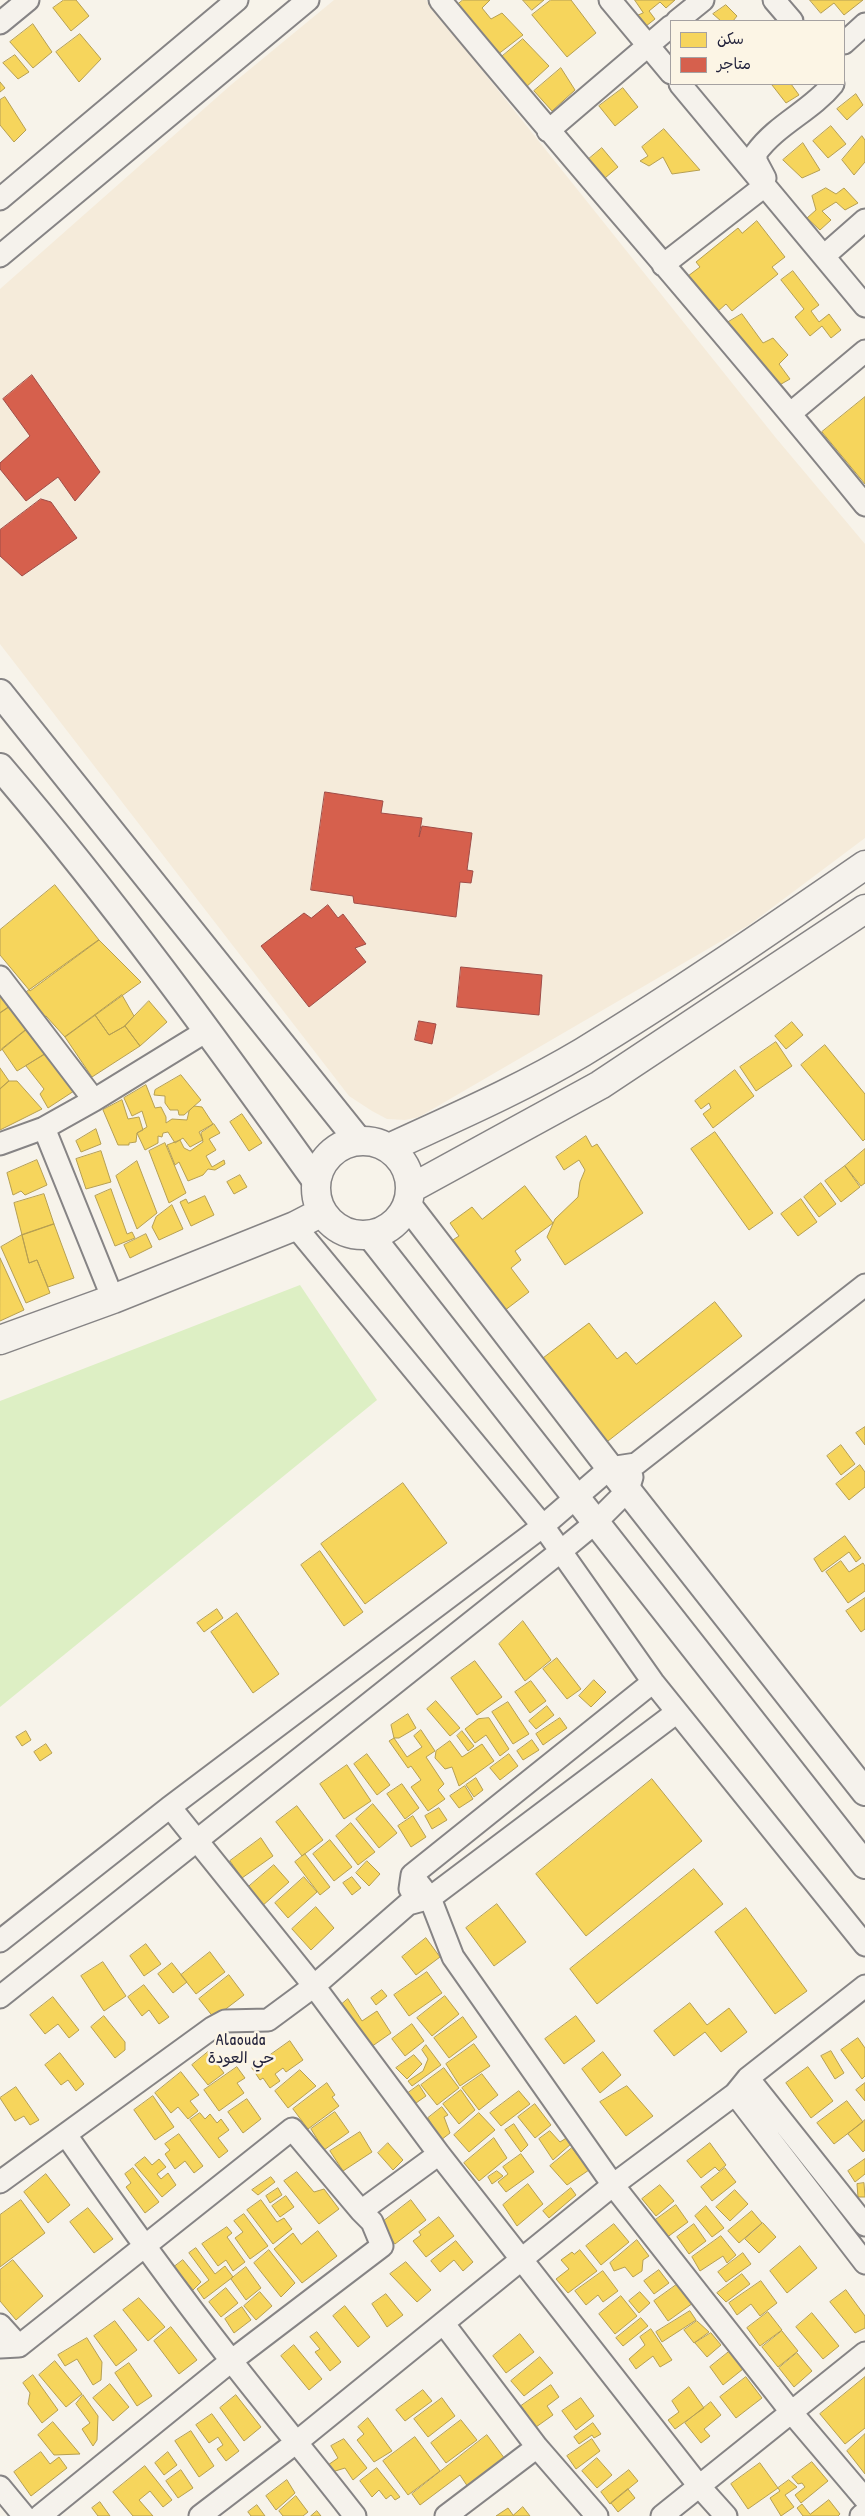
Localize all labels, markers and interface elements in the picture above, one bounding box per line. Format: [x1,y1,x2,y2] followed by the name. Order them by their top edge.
[670,20,845,85] legend
[717,28,744,49] text: سكن
[717,53,751,74] text: متاجر
[208,2031,274,2069] district label: Alaouda حي العودة

